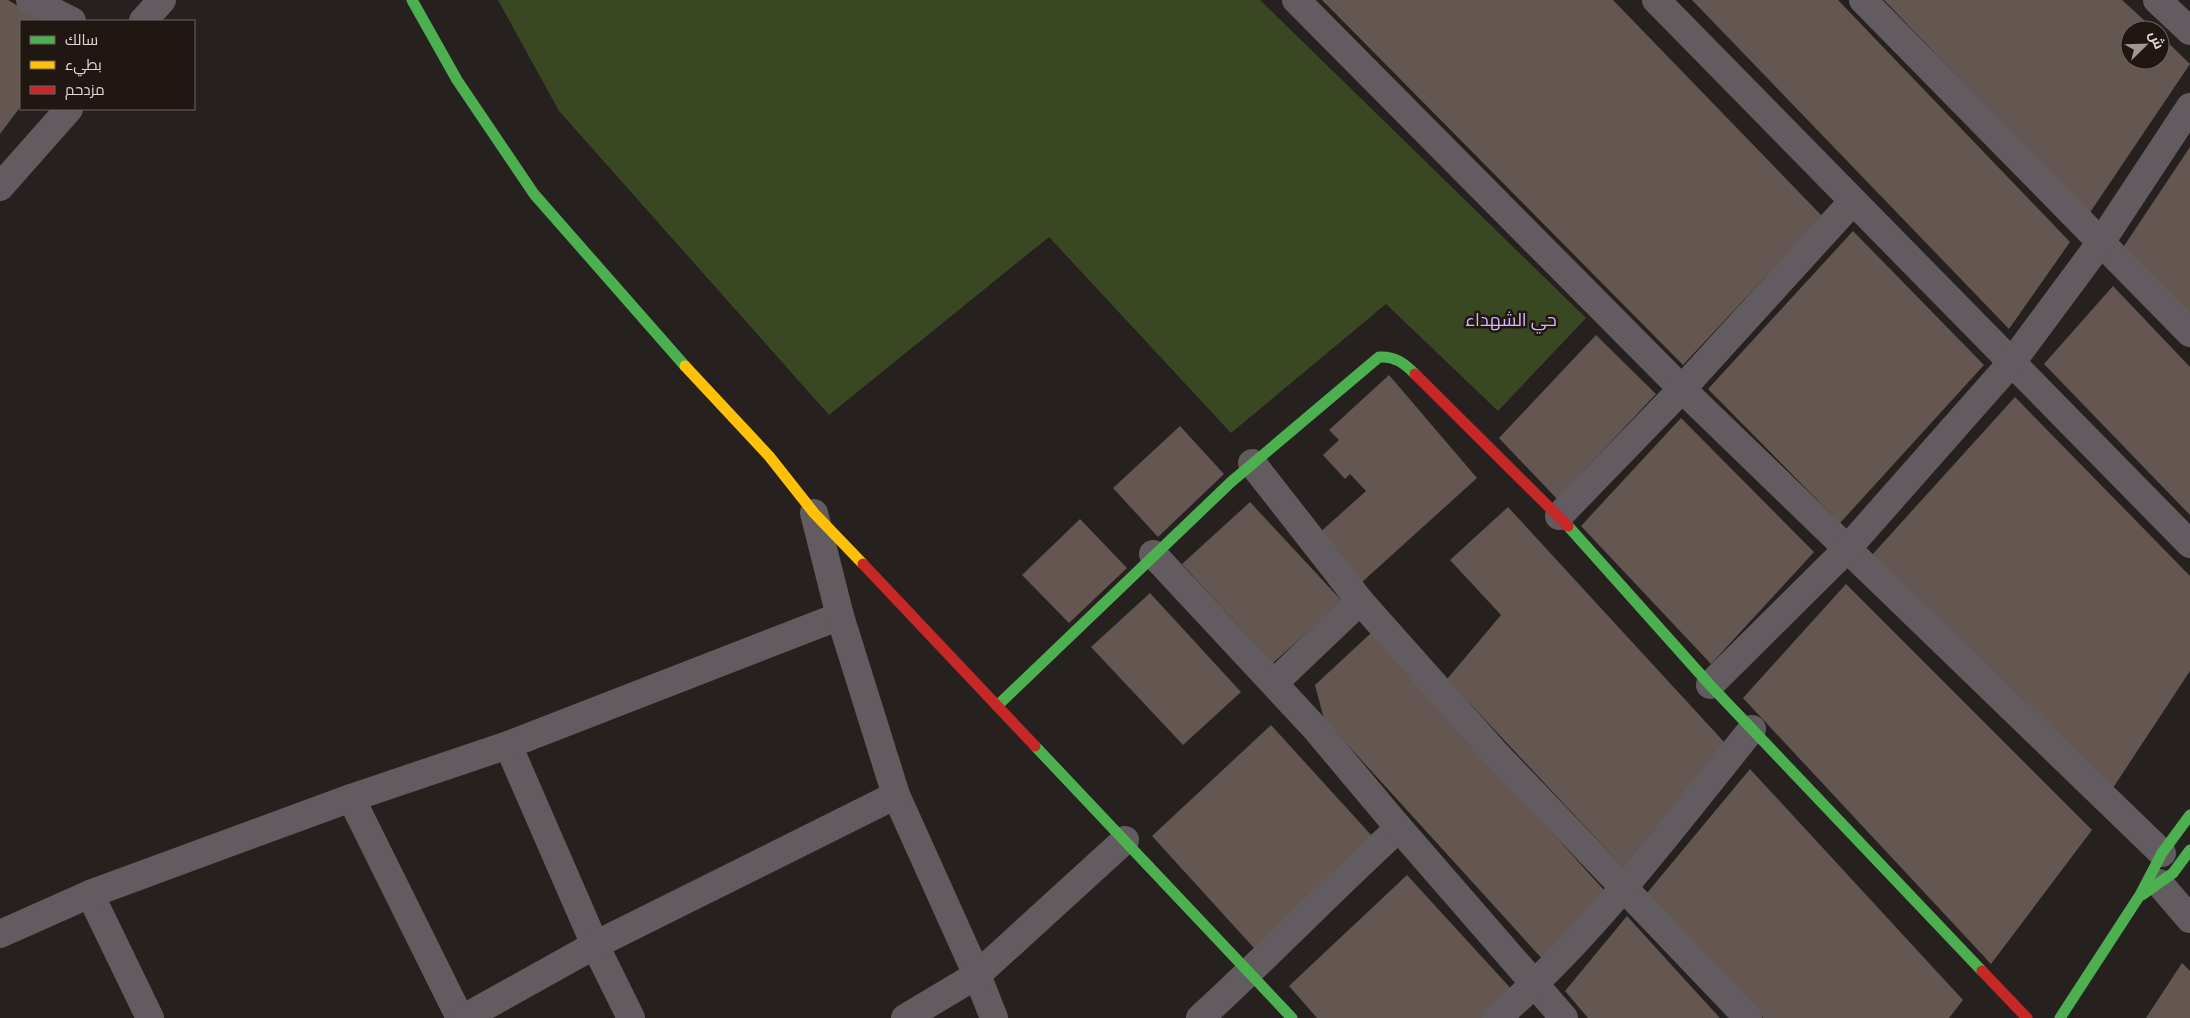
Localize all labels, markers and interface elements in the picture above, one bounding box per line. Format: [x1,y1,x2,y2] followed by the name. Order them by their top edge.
[20,20,195,110] legend
[2120,20,2170,70] north arrow
[2145,29,2168,52] text: ش
[65,31,98,49] text: سالك
[65,56,102,77] text: بطيء
[65,81,105,100] text: مزدحم
[1465,309,1557,334] district label: حي الشهداء

